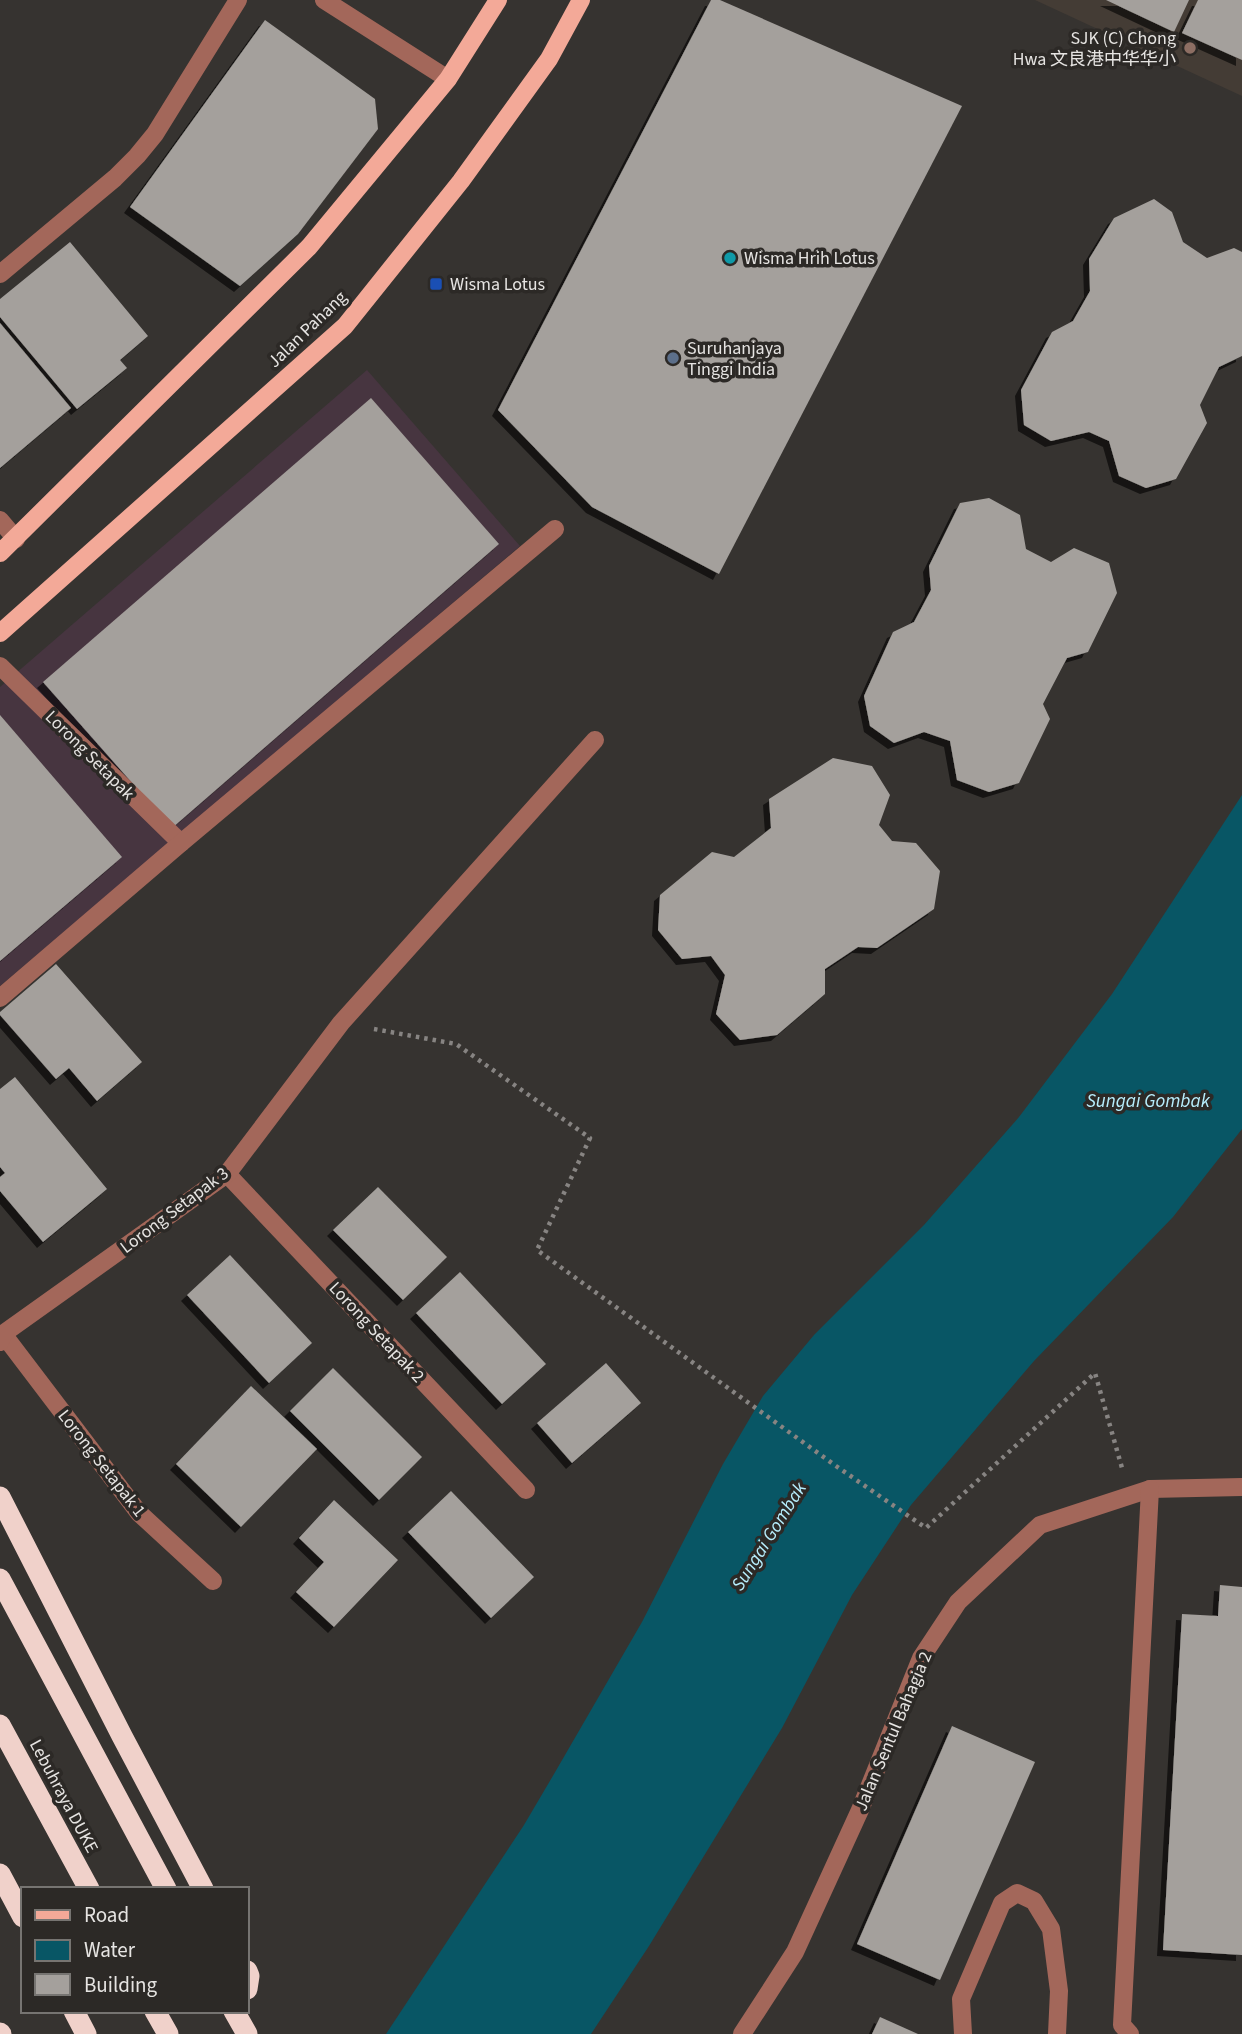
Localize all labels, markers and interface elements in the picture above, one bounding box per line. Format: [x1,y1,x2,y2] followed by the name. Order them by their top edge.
[1013,26,1176,72] place label: SJK (C) Chong Hwa 文良港中华华小
[1182,40,1198,56] marker: SJK (C) Chong Hwa 文良港中华华小
[744,246,875,271] place label: Wisma Hrih Lotus
[722,250,738,266] marker: Wisma Hrih Lotus
[450,272,545,297] place label: Wisma Lotus
[428,276,444,292] marker: Wisma Lotus
[262,285,352,373] street label: Jalan Pahang
[687,336,782,382] place label: Suruhanjaya Tinggi India
[665,350,681,366] marker: Suruhanjaya Tinggi India
[39,705,140,806] street label: Lorong Setapak
[1086,1088,1211,1115] water label: Sungai Gombak
[115,1161,234,1260] street label: Lorong Setapak 3
[323,1276,430,1388] street label: Lorong Setapak 2
[52,1404,151,1522] street label: Lorong Setapak 1
[725,1476,814,1596] water label: Sungai Gombak
[849,1648,938,1815] street label: Jalan Sentul Bahagia 2
[23,1735,104,1857] street label: Lebuhraya DUKE
[21,1887,248,2013] legend
[84,1900,129,1930] text: Road
[84,1935,136,1965] text: Water
[84,1970,158,2000] text: Building

